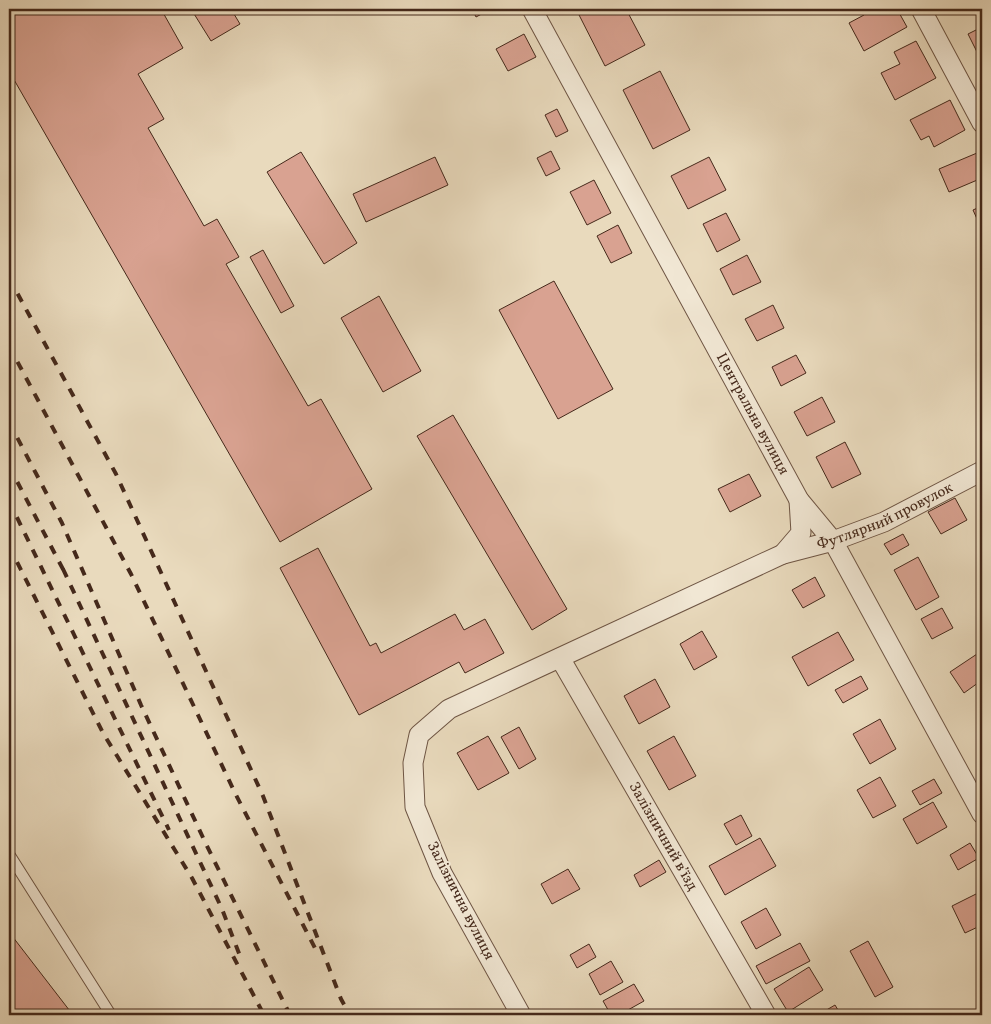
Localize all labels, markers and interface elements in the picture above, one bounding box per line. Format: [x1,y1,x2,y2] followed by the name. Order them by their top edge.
[711,349,794,479] street label: Центральна вулиця
[815,477,957,555] street label: Футлярний провулок
[623,778,703,895] street label: Залізничний в’їзд
[421,838,499,964] street label: Залізнична вулиця

